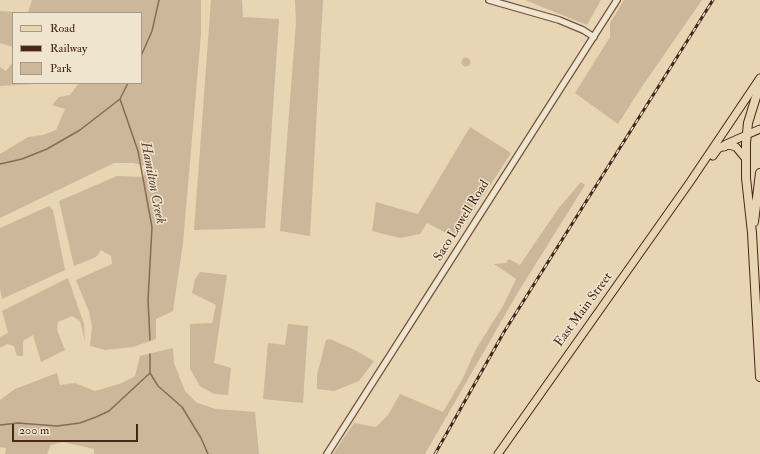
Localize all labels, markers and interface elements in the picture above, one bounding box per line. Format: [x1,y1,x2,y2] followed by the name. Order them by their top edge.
[12,12,142,84] legend
[50,21,75,36] text: Road
[50,41,87,56] text: Railway
[50,61,72,76] text: Park
[136,141,168,225] water label: Hamilton Creek
[431,178,493,264] street label: Saco Lowell Road
[552,270,616,350] street label: East Main Street
[14,416,140,442] scale bar
[19,423,49,438] text: 200 m

